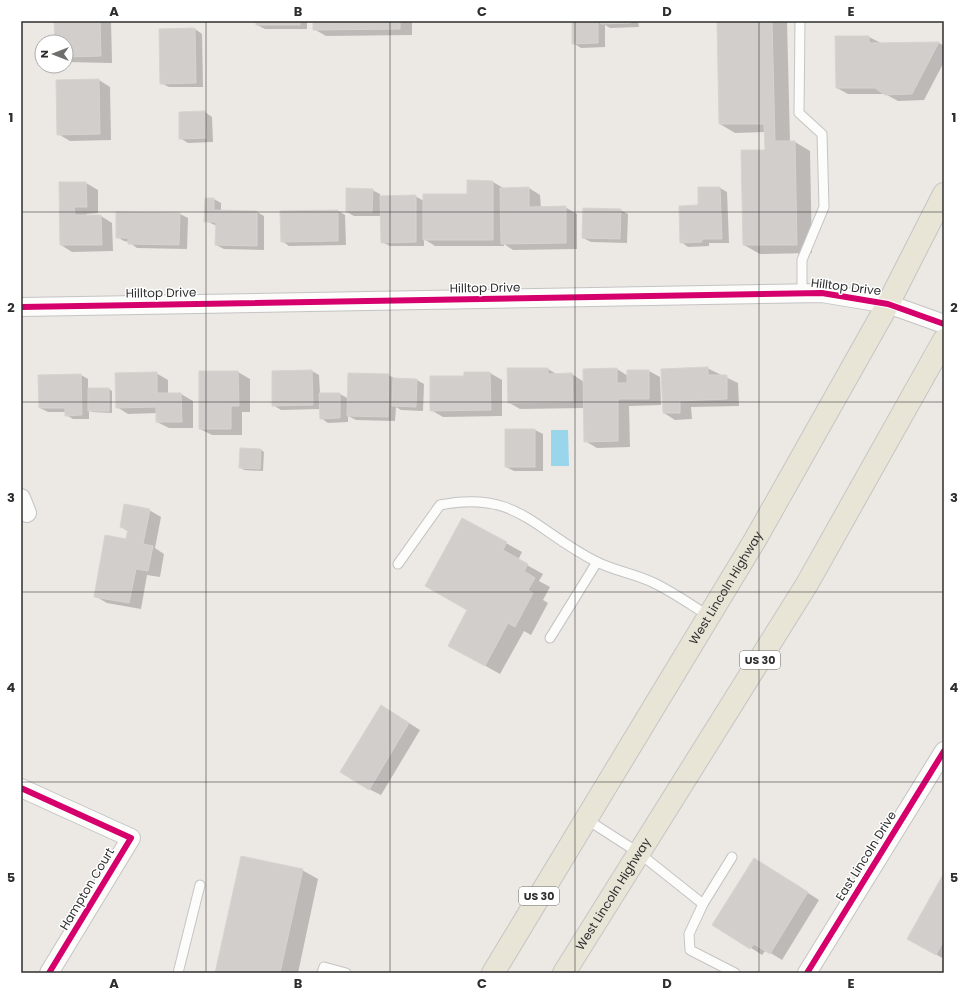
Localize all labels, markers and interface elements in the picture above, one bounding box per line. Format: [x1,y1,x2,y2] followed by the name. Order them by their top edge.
[109,2,119,21] text: A
[294,2,303,21] text: B
[477,2,487,21] text: C
[662,2,672,21] text: D
[847,2,855,21] text: E
[34,34,74,74] north arrow
[36,50,52,58] text: N
[9,108,13,127] text: 1
[952,108,956,127] text: 1
[810,274,882,299] street label: Hilltop Drive
[450,278,520,297] street label: Hilltop Drive
[126,283,196,302] street label: Hilltop Drive
[7,298,15,317] text: 2
[950,298,958,317] text: 2
[7,488,15,507] text: 3
[950,488,958,507] text: 3
[685,528,766,648] street label: West Lincoln Highway
[740,651,780,669] road number: US 30
[7,678,16,697] text: 4
[950,678,959,697] text: 4
[831,808,900,904] street label: East Lincoln Drive
[571,834,654,953] street label: West Lincoln Highway
[55,844,118,933] street label: Hampton Court
[7,868,15,887] text: 5
[950,868,958,887] text: 5
[519,887,559,905] road number: US 30
[109,974,119,993] text: A
[294,974,303,993] text: B
[477,974,487,993] text: C
[662,974,672,993] text: D
[847,974,855,993] text: E

